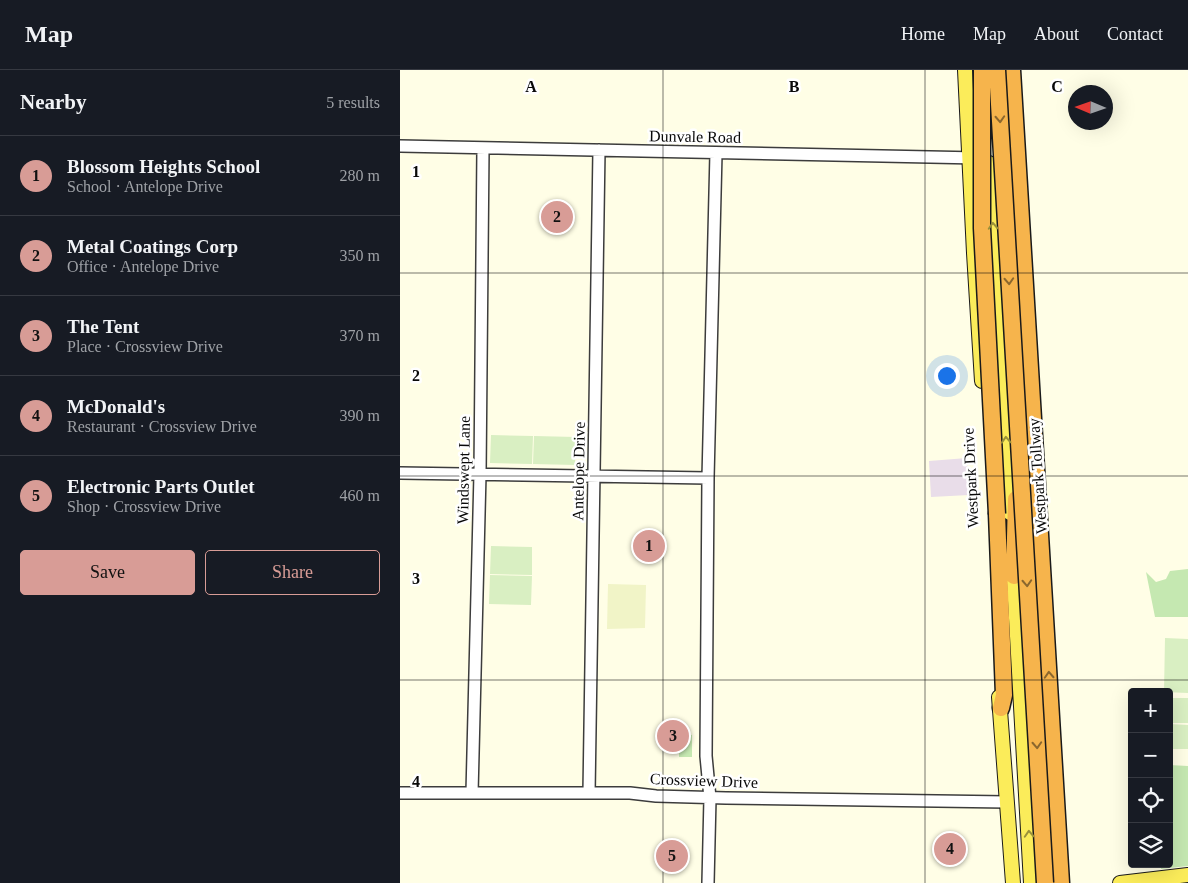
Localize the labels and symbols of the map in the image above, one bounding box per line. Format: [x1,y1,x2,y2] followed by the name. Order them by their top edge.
[525,78,537,95] text: A
[789,78,800,95] text: B
[1051,78,1063,95] text: C
[1068,85,1113,130] north arrow
[994,115,1005,123] one-way arrow
[649,127,741,146] street label: Dunvale Road
[412,163,420,180] text: 1
[541,198,573,236] pin: 2
[987,221,998,229] one-way arrow
[1004,277,1015,285] one-way arrow
[934,363,960,389] your location
[412,367,420,384] text: 2
[454,416,474,524] street label: Windswept Lane
[1025,417,1051,534] street label: Westpark Tollway
[569,421,589,521] street label: Antelope Drive
[959,427,983,529] street label: Westpark Drive
[1000,436,1011,444] one-way arrow
[633,527,665,565] pin: 1
[412,570,420,587] text: 3
[1021,579,1032,587] one-way arrow
[1043,671,1054,679] one-way arrow
[657,717,689,755] pin: 3
[1031,741,1042,749] one-way arrow
[650,770,758,791] street label: Crossview Drive
[412,773,420,790] text: 4
[934,830,966,868] pin: 4
[1023,830,1034,838] one-way arrow
[656,837,688,875] pin: 5

